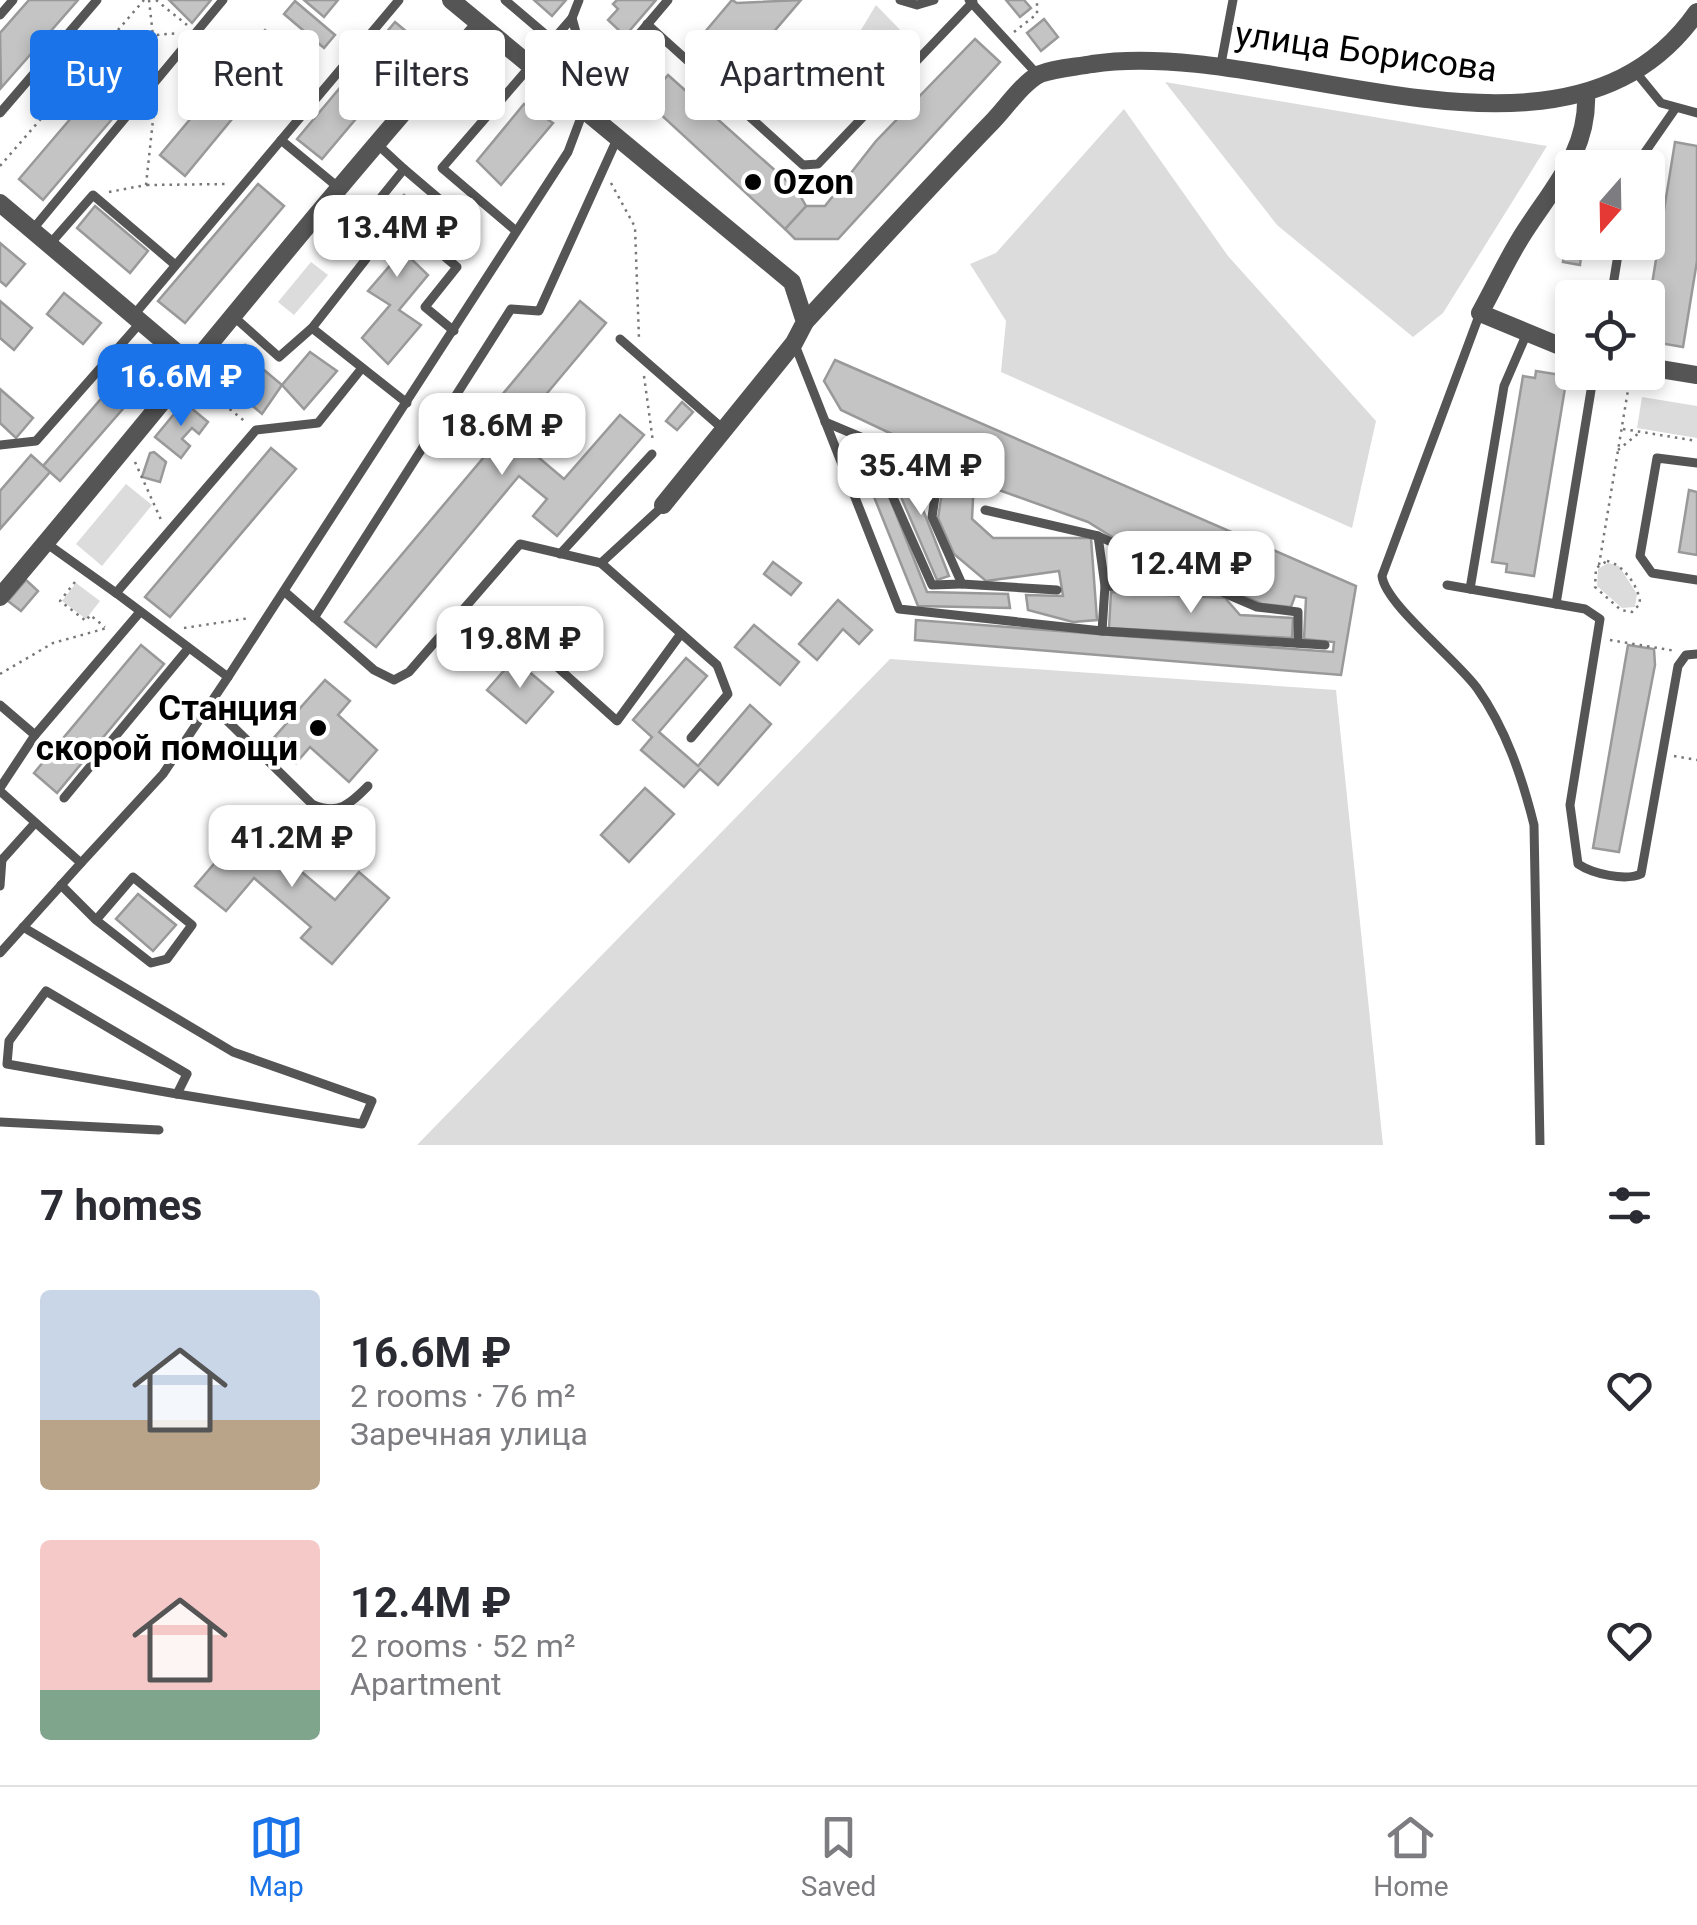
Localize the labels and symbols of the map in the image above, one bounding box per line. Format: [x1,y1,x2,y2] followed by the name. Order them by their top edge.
[1232,13,1500,91] street label: улица Борисова
[1555,150,1665,260] north arrow
[773,162,854,203] place label: Ozon
[742,171,764,193] marker: Ozon
[305,195,489,280] pin: 13.4M ₽
[89,344,273,429] pin: 16.6M ₽
[410,393,594,478] pin: 18.6M ₽
[829,433,1013,518] pin: 35.4M ₽
[1099,531,1283,616] pin: 12.4M ₽
[428,606,612,691] pin: 19.8M ₽
[36,688,298,769] place label: Станция скорой помощи
[307,717,329,739] marker: Станция скорой помощи
[200,805,384,890] pin: 41.2M ₽

